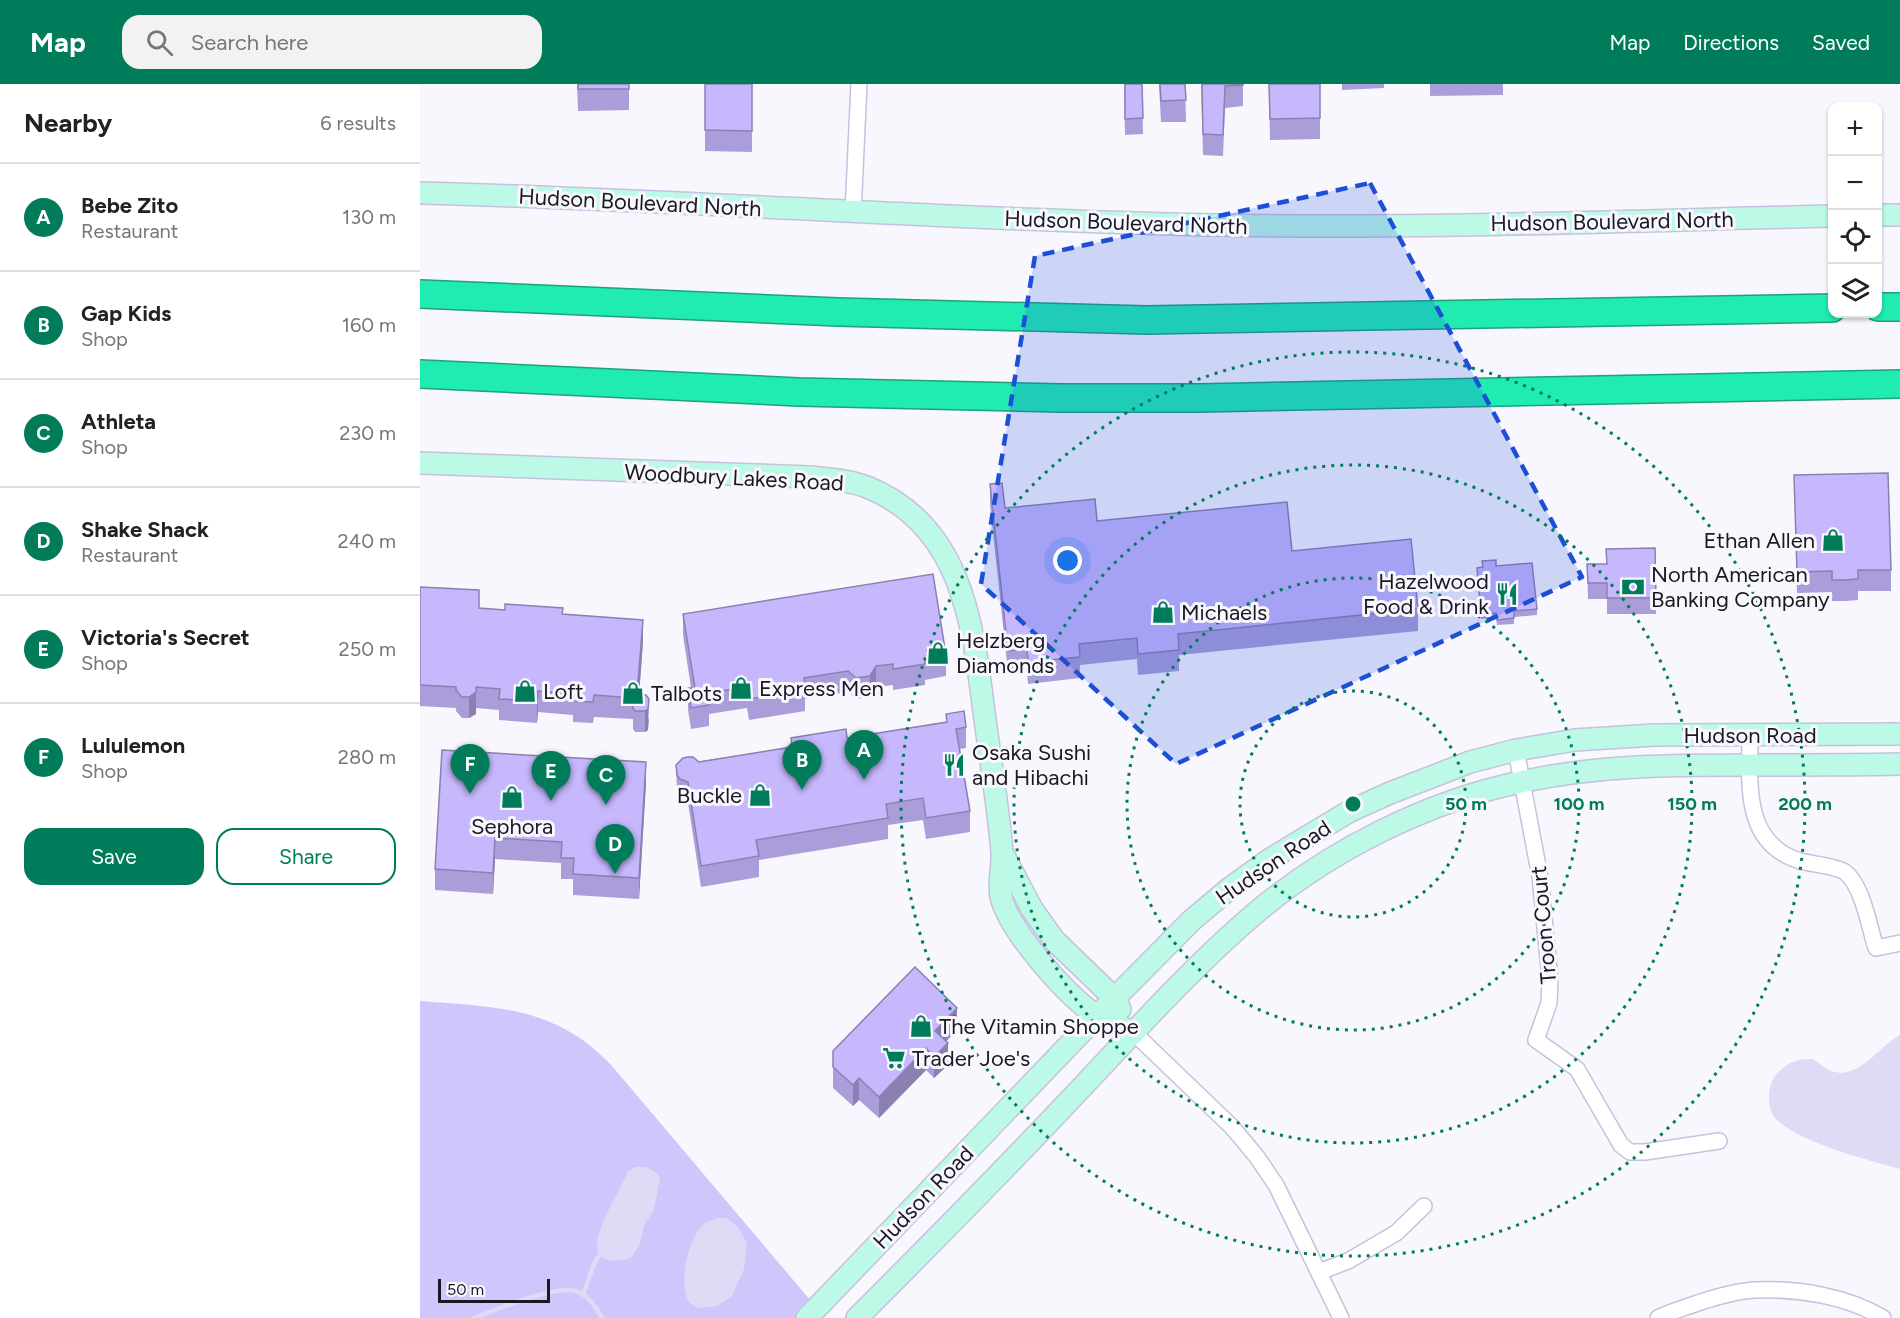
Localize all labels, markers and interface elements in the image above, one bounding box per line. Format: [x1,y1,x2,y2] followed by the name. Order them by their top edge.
[122,15,542,69] search box
[30,25,86,59] text: Map
[143,26,176,59] icon: search
[191,29,308,56] text: Search here
[1609,30,1650,55] text: Map
[1683,30,1779,55] text: Directions
[1812,30,1870,55] text: Saved
[1828,102,1882,318] map controls
[1828,102,1882,156] button: +
[24,107,112,139] text: Nearby
[320,111,396,135] text: 6 results
[1828,156,1882,210] button: −
[518,183,762,222] street label: Hudson Boulevard North
[81,192,178,219] text: Bebe Zito
[36,205,51,229] text: A
[342,205,396,229] text: 130 m
[1004,205,1248,240] street label: Hudson Boulevard North
[1490,206,1734,237] street label: Hudson Boulevard North
[1828,210,1882,264] button: locate
[81,219,178,243] text: Restaurant
[1828,264,1882,318] button: layers
[81,300,171,327] text: Gap Kids
[37,313,50,337] text: B
[342,313,396,337] text: 160 m
[81,327,128,351] text: Shop
[81,408,156,435] text: Athleta
[36,421,51,445] text: C
[339,421,396,445] text: 230 m
[81,435,128,459] text: Shop
[624,458,844,497] street label: Woodbury Lakes Road
[81,516,209,543] text: Shake Shack
[1704,527,1815,554] place label: Ethan Allen
[1820,527,1846,553] shop icon: Ethan Allen
[37,529,51,553] text: D
[338,529,396,553] text: 240 m
[81,543,178,567] text: Restaurant
[1053,546,1082,575] your location
[1651,561,1830,613] place label: North American Banking Company
[1363,568,1489,620] place label: Hazelwood Food & Drink
[1620,574,1646,600] bank icon: North American Banking Company
[1494,581,1520,607] restaurant icon: Hazelwood Food & Drink
[1150,599,1176,625] shop icon: Michaels
[1181,599,1267,626] place label: Michaels
[81,624,250,651] text: Victoria's Secret
[956,627,1054,679] place label: Helzberg Diamonds
[38,637,49,661] text: E
[339,637,396,661] text: 250 m
[925,640,951,666] shop icon: Helzberg Diamonds
[81,651,128,675] text: Shop
[728,675,754,701] shop icon: Express Men
[759,675,884,702] place label: Express Men
[512,678,538,704] shop icon: Loft
[543,678,584,705] place label: Loft
[620,680,646,706] shop icon: Talbots
[651,680,722,707] place label: Talbots
[1683,722,1817,749] street label: Hudson Road
[844,730,884,780] pin: A
[81,732,185,759] text: Lululemon
[972,739,1091,791] place label: Osaka Sushi and Hibachi
[782,740,821,790] pin: B
[451,744,490,794] pin: F
[38,745,49,769] text: F
[338,745,396,769] text: 280 m
[532,752,570,801] pin: E
[941,752,967,778] restaurant icon: Osaka Sushi and Hibachi
[586,756,626,805] pin: C
[81,759,128,783] text: Shop
[677,782,742,809] place label: Buckle
[747,782,773,808] shop icon: Buckle
[499,784,525,810] shop icon: Sephora
[1445,793,1487,815] text: 50 m
[1554,793,1604,815] text: 100 m
[1667,793,1717,815] text: 150 m
[1778,793,1832,815] text: 200 m
[1343,794,1363,814] centre of rings
[471,813,553,840] place label: Sephora
[1211,814,1336,911] street label: Hudson Road
[596,824,634,874] pin: D
[24,828,204,885] button: Save
[216,828,396,885] button: Share
[1525,865,1562,985] street label: Troon Court
[908,1013,934,1039] shop icon: The Vitamin Shoppe
[939,1013,1139,1040] place label: The Vitamin Shoppe
[881,1045,907,1071] supermarket icon: Trader Joe's
[912,1045,1030,1072] place label: Trader Joe's
[867,1140,979,1255] street label: Hudson Road
[438,1276,550,1304] scale bar
[447,1280,484,1299] text: 50 m

